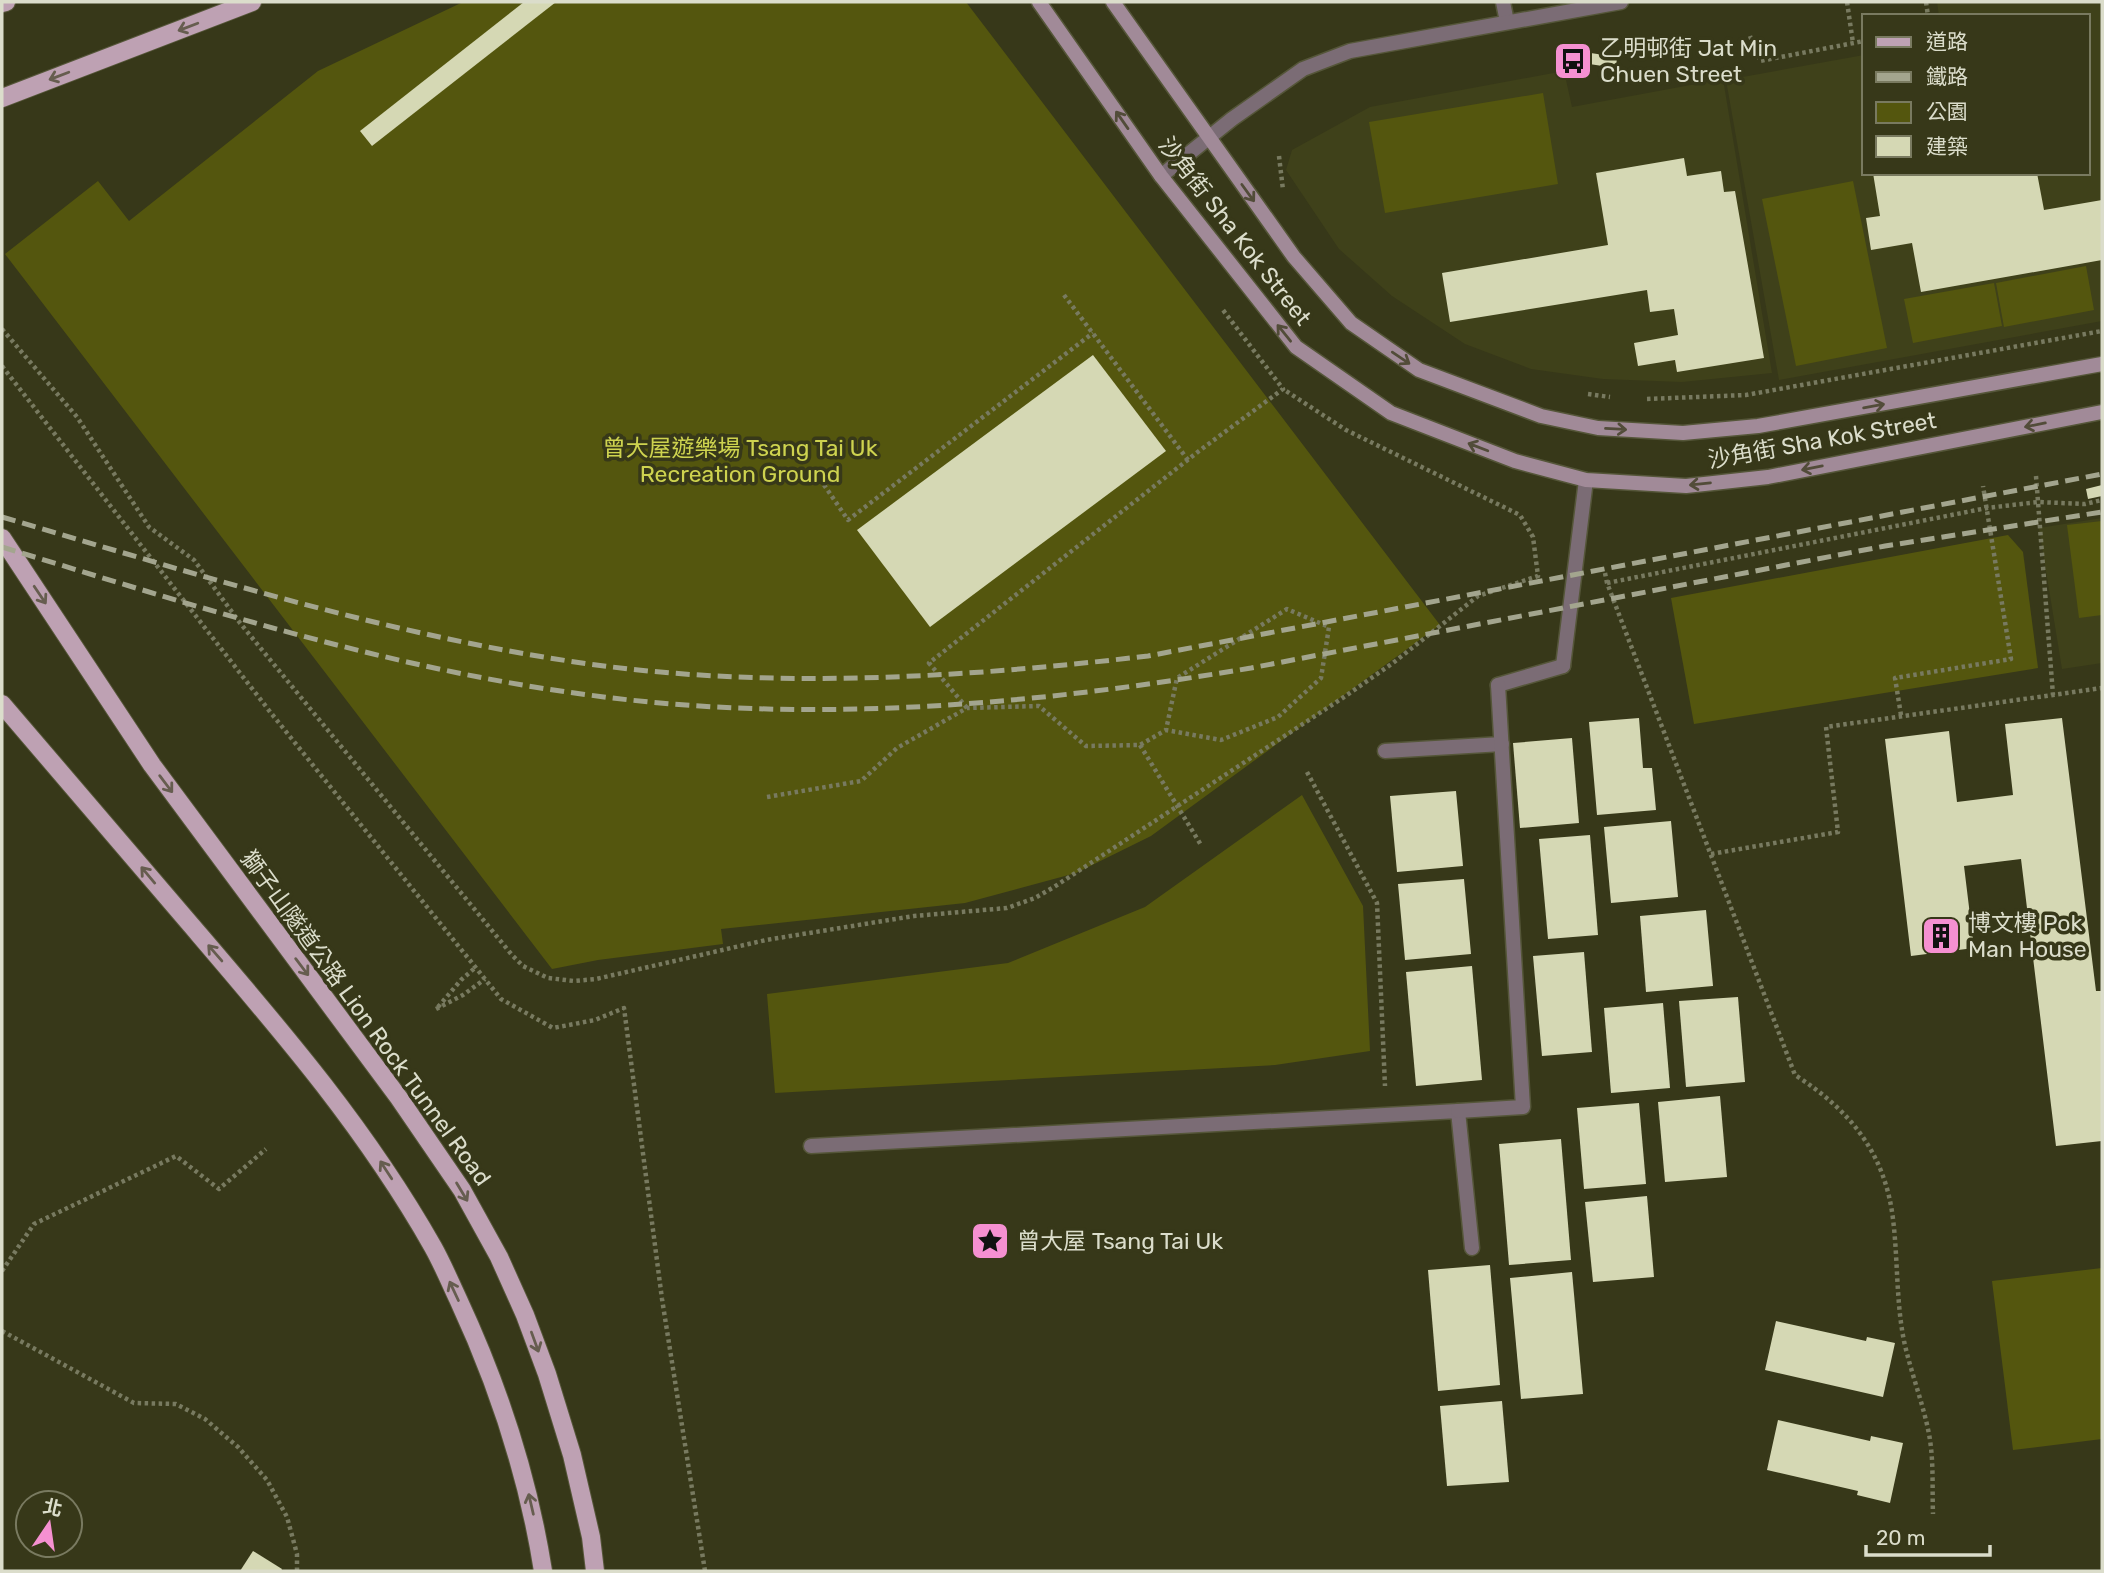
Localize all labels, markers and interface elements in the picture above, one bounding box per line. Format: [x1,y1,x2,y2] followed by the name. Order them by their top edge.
[1862,14,2090,175] legend
[178,21,200,34] one-way arrow
[1926,29,1968,54] text: 道路
[1600,34,1777,88] place label: 乙明邨街 Jat Min Chuen Street
[1552,40,1594,82] bus stop icon: 乙明邨街 Jat Min Chuen Street
[1926,64,1968,89] text: 鐵路
[49,70,70,83] one-way arrow
[1926,99,1968,124] text: 公園
[1115,111,1129,130] one-way arrow
[1153,131,1317,331] street label: 沙角街 Sha Kok Street
[1926,134,1968,159] text: 建築
[1240,183,1255,202] one-way arrow
[1277,324,1292,342] one-way arrow
[1391,351,1411,365] one-way arrow
[1862,399,1884,412] one-way arrow
[1706,406,1938,474] street label: 沙角街 Sha Kok Street
[2024,419,2047,432] one-way arrow
[1604,423,1626,436] one-way arrow
[602,434,878,488] park label: 曾大屋遊樂場 Tsang Tai Uk Recreation Ground
[1468,439,1489,452] one-way arrow
[1801,462,1824,476] one-way arrow
[1689,478,1712,491] one-way arrow
[33,585,47,604] one-way arrow
[159,774,174,793] one-way arrow
[235,845,497,1191] street label: 獅子山隧道公路 Lion Rock Tunnel Road
[140,866,156,884] one-way arrow
[1968,909,2087,963] place label: 博文樓 Pok Man House
[1920,915,1962,957] building icon: 博文樓 Pok Man House
[207,944,223,962] one-way arrow
[294,957,309,976] one-way arrow
[379,1161,393,1180] one-way arrow
[456,1181,470,1201] one-way arrow
[969,1220,1011,1262] place icon: 曾大屋 Tsang Tai Uk
[1017,1227,1223,1255] place label: 曾大屋 Tsang Tai Uk
[447,1281,460,1302] one-way arrow
[530,1331,542,1353] one-way arrow
[14,1489,84,1559] north arrow
[524,1493,537,1516] one-way arrow
[41,1495,65,1521] text: 北
[1866,1514,1990,1558] scale bar
[1876,1525,1925,1550] text: 20 m

